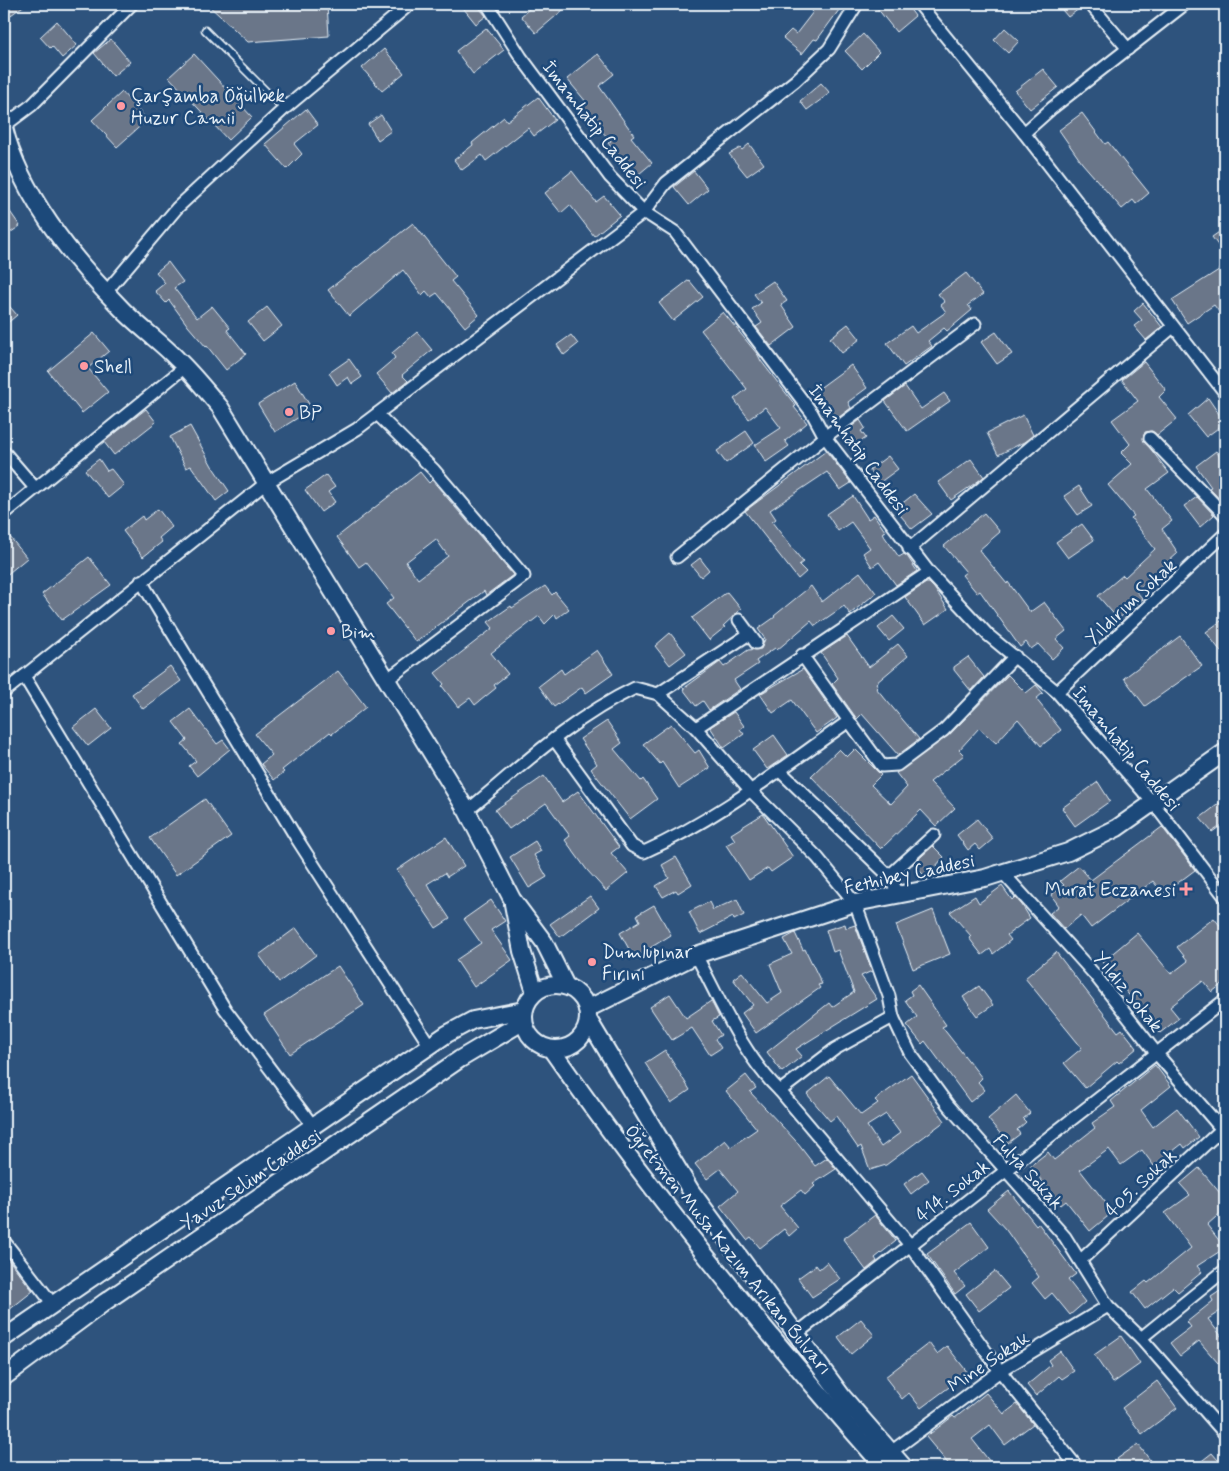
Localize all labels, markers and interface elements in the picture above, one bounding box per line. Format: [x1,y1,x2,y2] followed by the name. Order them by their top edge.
[536,56,652,194] street label: İmamhatip Caddesi
[131,84,285,131] place label: Çarşamba Öğülbek Huzur Camii
[115,100,127,112] marker: Çarşamba Öğülbek Huzur Camii
[94,355,132,380] place label: Shell
[78,360,90,372] marker: Shell
[802,379,914,520] street label: İmamhatip Caddesi
[299,401,322,426] place label: BP
[283,406,295,418] marker: BP
[1080,553,1182,651] street label: Yıldırım Sokak
[341,620,375,645] place label: Bim
[325,625,337,637] marker: Bim
[1066,681,1186,817] street label: İmamhatip Caddesi
[842,848,977,901] street label: Fethibey Caddesi
[1045,878,1176,903] place label: Murat Eczanesi
[1180,883,1192,895] marker: Murat Eczanesi
[602,940,693,987] place label: Dumlupınar Fırını
[1087,946,1169,1038] street label: Yıldız Sokak
[586,956,598,968] marker: Dumlupınar Fırını
[618,1119,837,1381] street label: Öğretmen Musa Kazım Arıkan Bulvarı
[176,1124,326,1237] street label: Yavuz Selim Caddesi
[987,1129,1069,1215] street label: Fulya Sokak
[1100,1143,1182,1223] street label: 405. Sokak
[911,1154,995,1228] street label: 414. Sokak
[943,1326,1035,1399] street label: Mine Sokak

